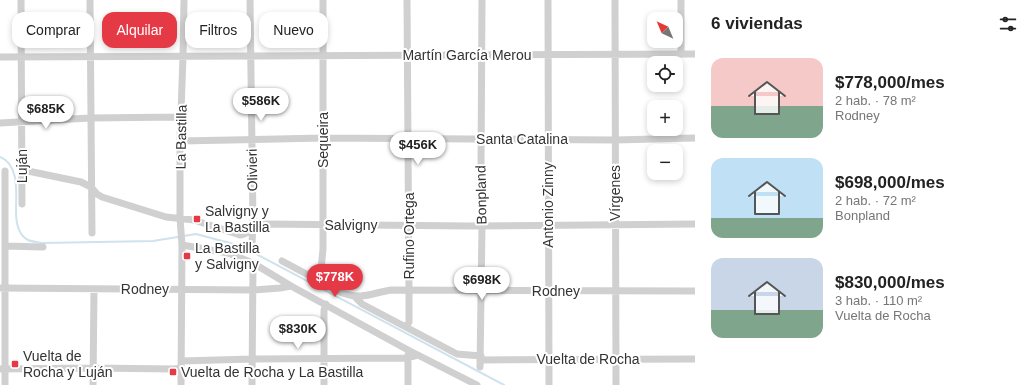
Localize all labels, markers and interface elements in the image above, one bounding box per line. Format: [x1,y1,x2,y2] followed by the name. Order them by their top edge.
[12,12,94,48] chip: Comprar
[102,12,177,48] chip: Alquilar
[185,12,251,48] chip: Filtros
[259,12,328,48] chip: Nuevo
[647,12,683,48] north arrow
[647,12,683,180] map controls
[997,13,1019,35] icon: filters
[711,14,803,33] text: 6 viviendas
[402,47,532,63] street label: Martín García Merou
[647,56,683,92] button: locate
[835,73,945,92] text: $778,000/mes
[743,74,791,122] icon: home
[233,88,289,122] pin: $586K
[242,93,280,108] text: $586K
[835,93,916,108] text: 2 hab. · 78 m²
[18,96,74,130] pin: $685K
[647,100,683,136] button: +
[27,101,65,116] text: $685K
[172,104,190,169] street label: La Bastilla
[835,108,880,123] text: Rodney
[315,112,331,168] street label: Sequeira
[476,131,568,147] street label: Santa Catalina
[390,132,446,166] pin: $456K
[399,137,437,152] text: $456K
[647,144,683,180] button: −
[244,148,260,192] street label: Olivieri
[14,149,30,183] street label: Luján
[540,162,556,248] street label: Antonio Zinny
[472,165,490,225] street label: Bonpland
[607,165,623,221] street label: Vírgenes
[835,173,945,192] text: $698,000/mes
[743,174,791,222] icon: home
[401,192,417,280] street label: Rufino Ortega
[835,193,916,208] text: 2 hab. · 72 m²
[205,203,270,235] place label: Salvigny y La Bastilla
[835,208,890,223] text: Bonpland
[192,214,202,224] marker: Salvigny y La Bastilla
[325,217,377,233] street label: Salvigny
[195,240,260,272] place label: La Bastilla y Salvigny
[182,251,192,261] marker: La Bastilla y Salvigny
[307,264,363,298] pin: $778K
[454,267,510,301] pin: $698K
[316,269,354,284] text: $778K
[463,272,501,287] text: $698K
[835,273,945,292] text: $830,000/mes
[743,274,791,322] icon: home
[121,281,169,297] street label: Rodney
[532,283,580,299] street label: Rodney
[835,293,922,308] text: 3 hab. · 110 m²
[835,308,931,323] text: Vuelta de Rocha
[270,316,326,350] pin: $830K
[279,321,317,336] text: $830K
[23,348,113,380] place label: Vuelta de Rocha y Luján
[537,351,640,367] street label: Vuelta de Rocha
[10,359,20,369] marker: Vuelta de Rocha y Luján
[181,364,364,380] place label: Vuelta de Rocha y La Bastilla
[168,367,178,377] marker: Vuelta de Rocha y La Bastilla

